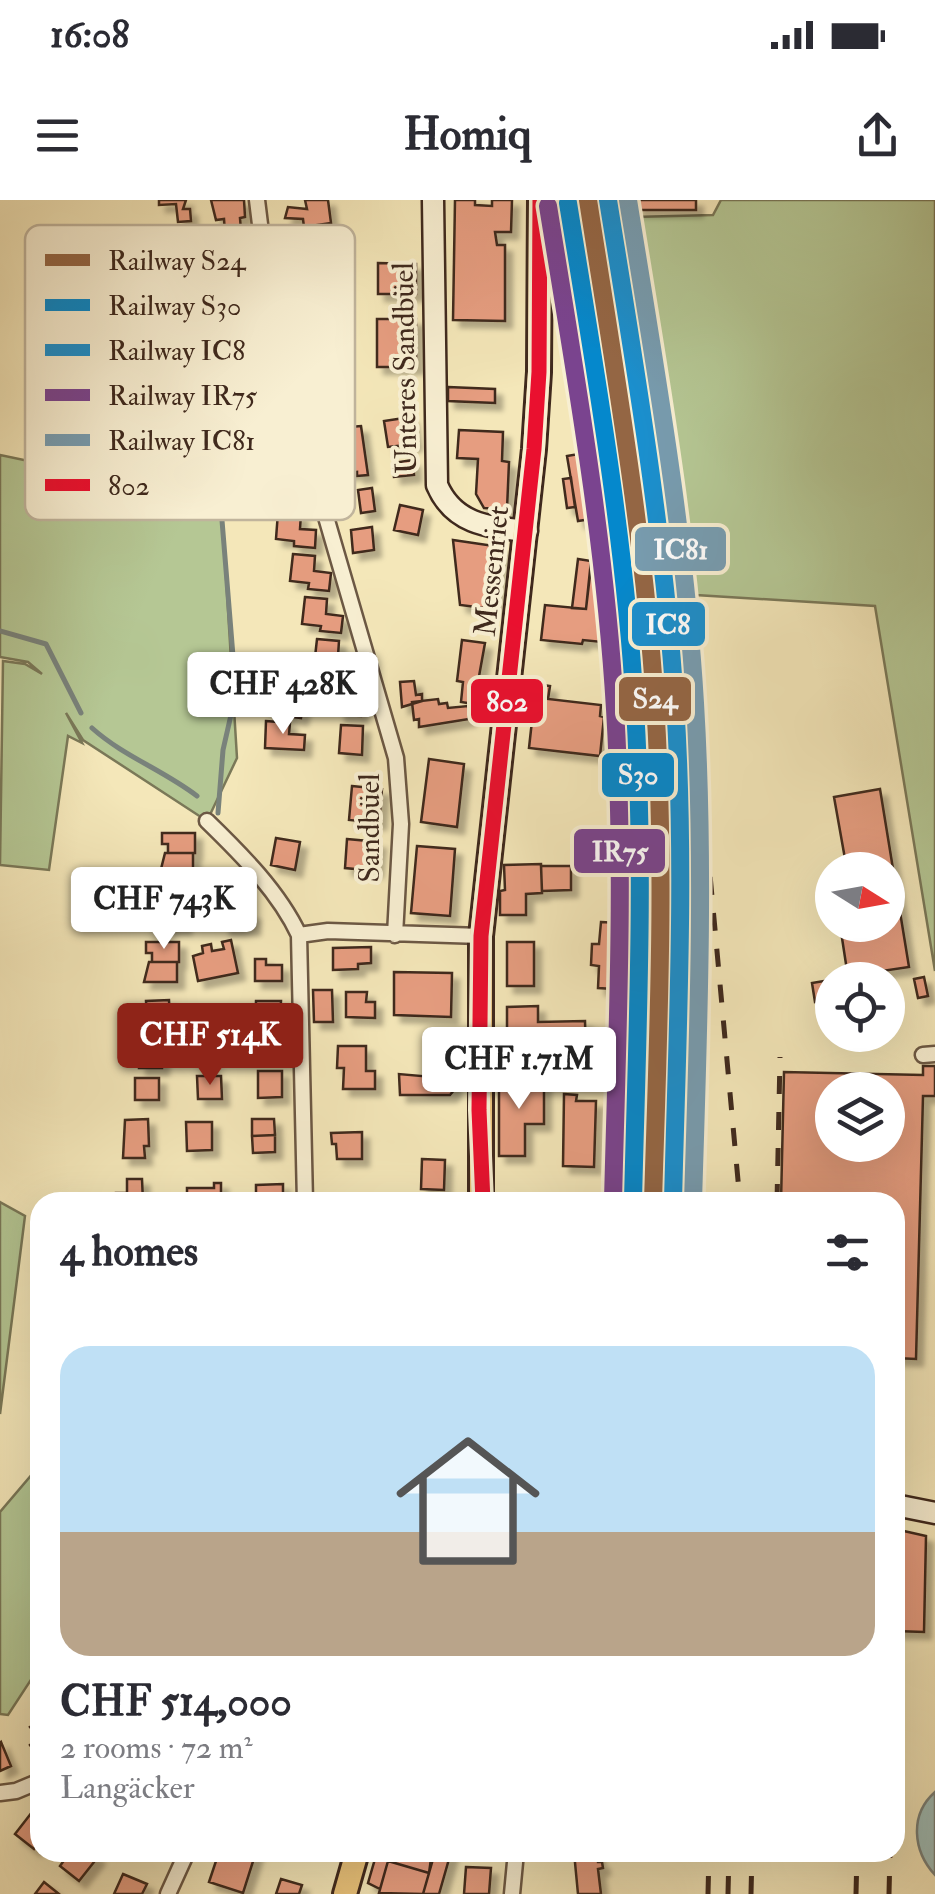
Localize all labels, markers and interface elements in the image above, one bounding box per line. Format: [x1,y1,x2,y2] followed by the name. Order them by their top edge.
[50,11,129,59] text: 16:08
[403,107,532,163] text: Homiq
[30,108,85,163] icon: menu
[850,108,905,163] icon: share
[25,225,355,520] legend
[108,244,247,279] text: Railway S24
[385,262,425,474] street label: Unteres Sandbüel
[108,289,241,324] text: Railway S30
[108,334,245,369] text: Railway IC8
[108,379,258,414] text: Railway IR75
[108,424,255,459] text: Railway IC81
[108,469,150,504] text: 802
[467,504,517,638] street label: Messenriet
[633,525,728,573] line badge: IC81
[654,533,708,568] text: IC81
[630,600,707,648] line badge: IC8
[646,608,690,643] text: IC8
[180,652,386,737] pin: CHF 428K
[209,664,357,704] text: CHF 428K
[617,675,693,723] line badge: S24
[469,677,545,725] line badge: 802
[633,682,679,717] text: S24
[486,685,528,720] text: 802
[600,751,676,799] line badge: S30
[618,758,658,793] text: S30
[351,773,388,883] street label: Sandbüel
[572,827,667,875] line badge: IR75
[592,835,649,870] text: IR75
[815,852,905,942] north arrow
[815,852,905,1162] map controls
[61,867,267,952] pin: CHF 743K
[93,879,235,919] text: CHF 743K
[815,962,905,1052] button: locate
[107,1003,313,1088] pin: CHF 514K
[139,1015,281,1055] text: CHF 514K
[405,1027,633,1112] pin: CHF 1.71M
[444,1039,594,1079] text: CHF 1.71M
[815,1072,905,1162] button: layers
[820,1225,875,1280] icon: filters
[60,1226,198,1278] text: 4 homes
[378,1411,558,1591] icon: home
[60,1676,292,1728] text: CHF 514,000
[60,1728,253,1768] text: 2 rooms · 72 m²
[60,1768,195,1808] text: Langäcker

